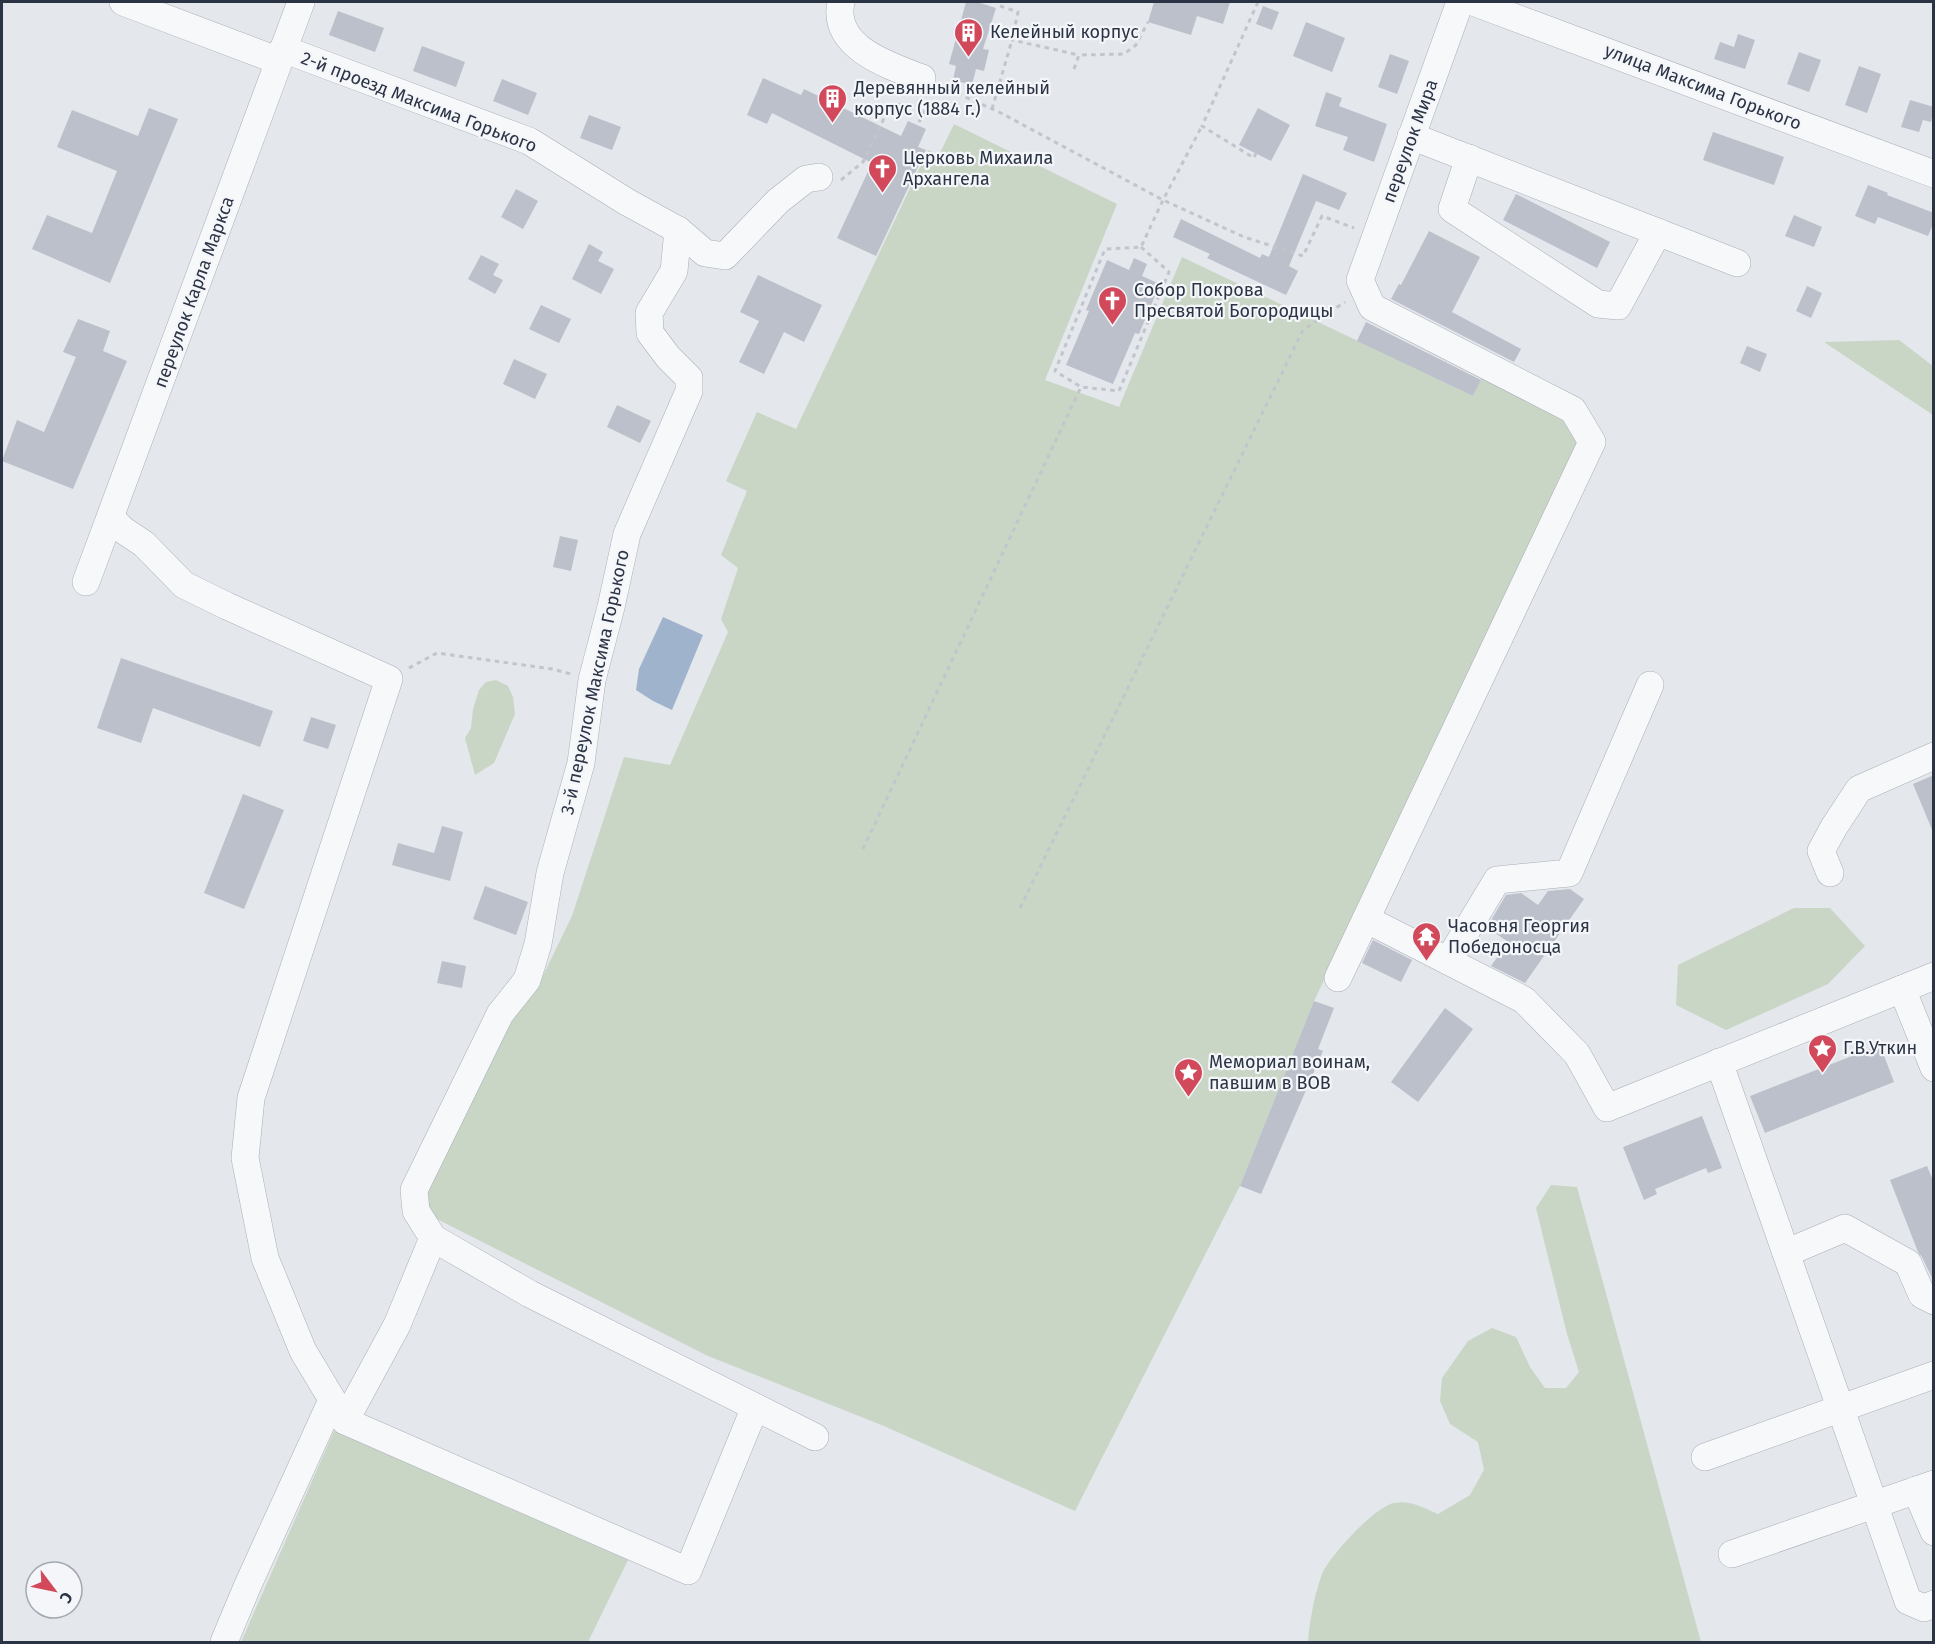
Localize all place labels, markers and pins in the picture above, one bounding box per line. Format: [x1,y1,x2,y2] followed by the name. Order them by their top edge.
[953,16,985,58] building icon: Келейный корпус
[990,21,1139,43] place label: Келейный корпус
[853,77,1050,120] place label: Деревянный келейный корпус (1884 г.)
[817,82,849,124] building icon: Деревянный келейный корпус (1884 г.)
[903,147,1053,190] place label: Церковь Михаила Архангела
[866,152,898,194] church icon: Церковь Михаила Архангела
[1134,279,1333,322] place label: Собор Покрова Пресвятой Богородицы
[1097,284,1129,326] church icon: Собор Покрова Пресвятой Богородицы
[1448,915,1590,958] place label: Часовня Георгия Победоносца
[1411,920,1443,962] temple icon: Часовня Георгия Победоносца
[1806,1032,1838,1074] place icon: Г.В.Уткин
[1843,1037,1917,1059] place label: Г.В.Уткин
[1209,1051,1370,1094] place label: Мемориал воинам, павшим в ВОВ
[1172,1056,1204,1098] place icon: Мемориал воинам, павшим в ВОВ

